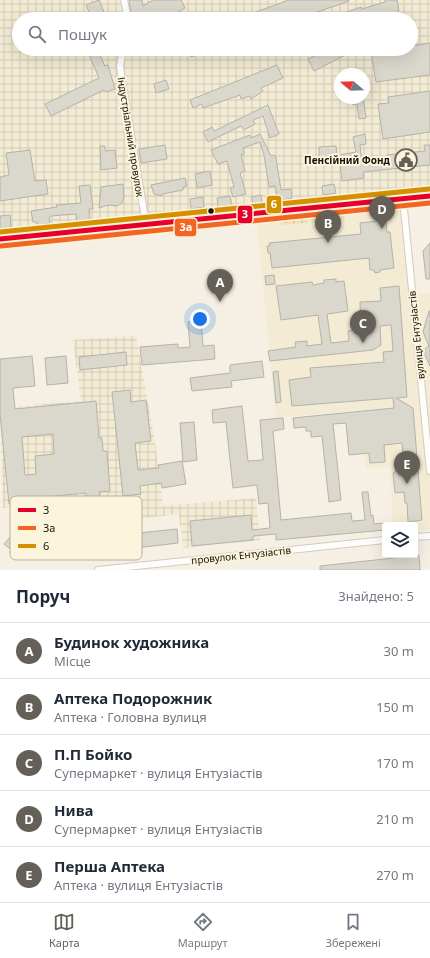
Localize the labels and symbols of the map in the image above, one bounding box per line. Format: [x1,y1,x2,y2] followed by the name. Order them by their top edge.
[334,68,370,104] north arrow
[115,76,148,199] street label: Індустріальний провулок
[393,147,419,173] public building icon: Пенсійний Фонд
[304,153,391,167] place label: Пенсійний Фонд
[266,195,282,214] line badge: 6
[271,196,277,211] text: 6
[369,196,395,229] pin: D
[237,205,253,224] line badge: 3
[206,206,216,216] unlabelled marker
[242,206,248,221] text: 3
[315,210,341,243] pin: B
[174,218,197,237] line badge: 3а
[180,219,192,234] text: 3а
[207,269,233,302] pin: A
[404,290,428,380] street label: вулиця Ентузіастів
[190,309,210,329] your location
[350,310,376,343] pin: C
[394,451,420,484] pin: E
[10,496,142,560] legend
[43,502,49,517] text: 3
[43,520,55,535] text: 3а
[43,538,49,553] text: 6
[190,543,292,567] street label: провулок Ентузіастів

